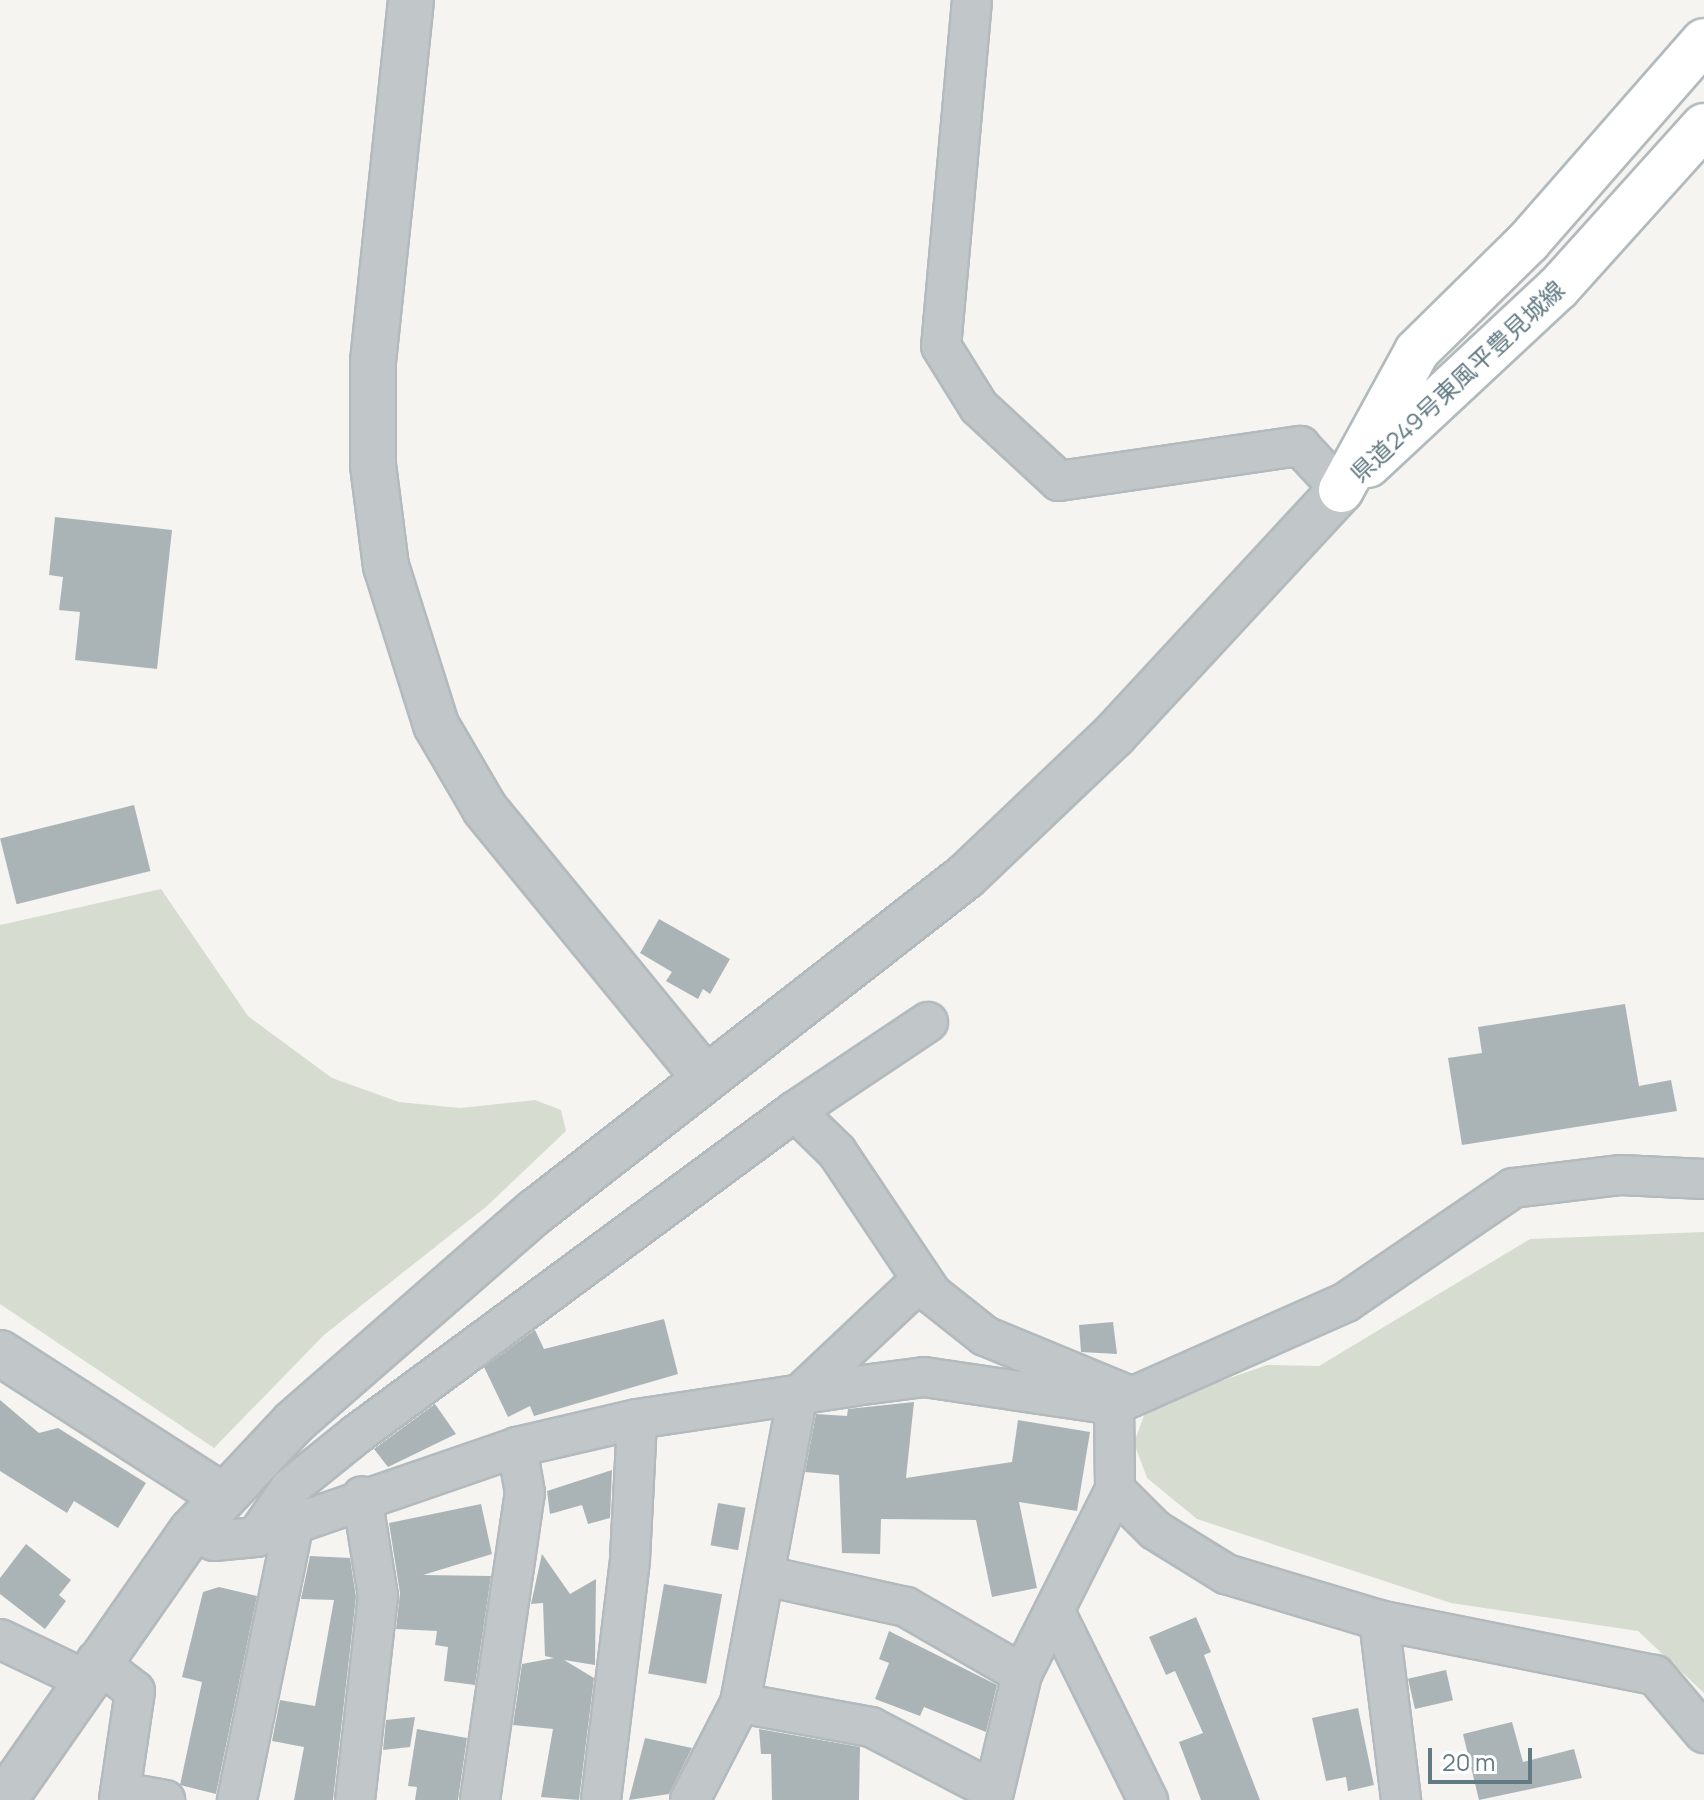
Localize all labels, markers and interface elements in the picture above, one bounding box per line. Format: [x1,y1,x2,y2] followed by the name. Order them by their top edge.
[1344,274,1570,488] street label: 県道249号東風平豊見城線
[1432,1732,1536,1782] scale bar
[1442,1745,1495,1778] text: 20 m

